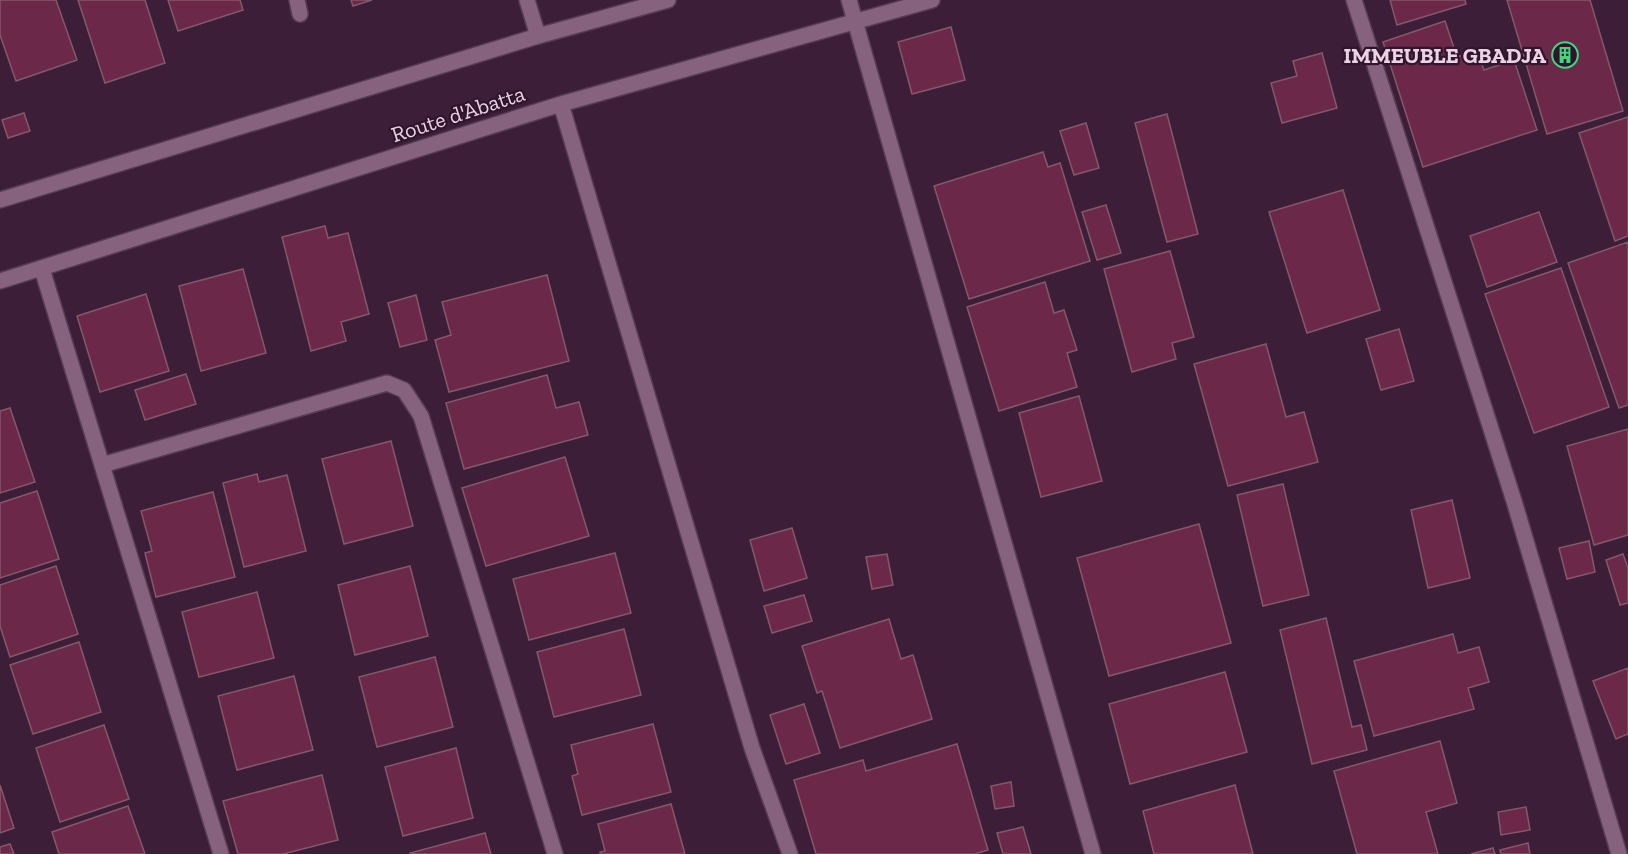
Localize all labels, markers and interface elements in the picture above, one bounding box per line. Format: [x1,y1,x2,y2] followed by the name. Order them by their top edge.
[1550,40,1580,70] building icon: IMMEUBLE GBADJA
[1343,42,1547,69] place label: IMMEUBLE GBADJA
[388,80,528,148] street label: Route d'Abatta

